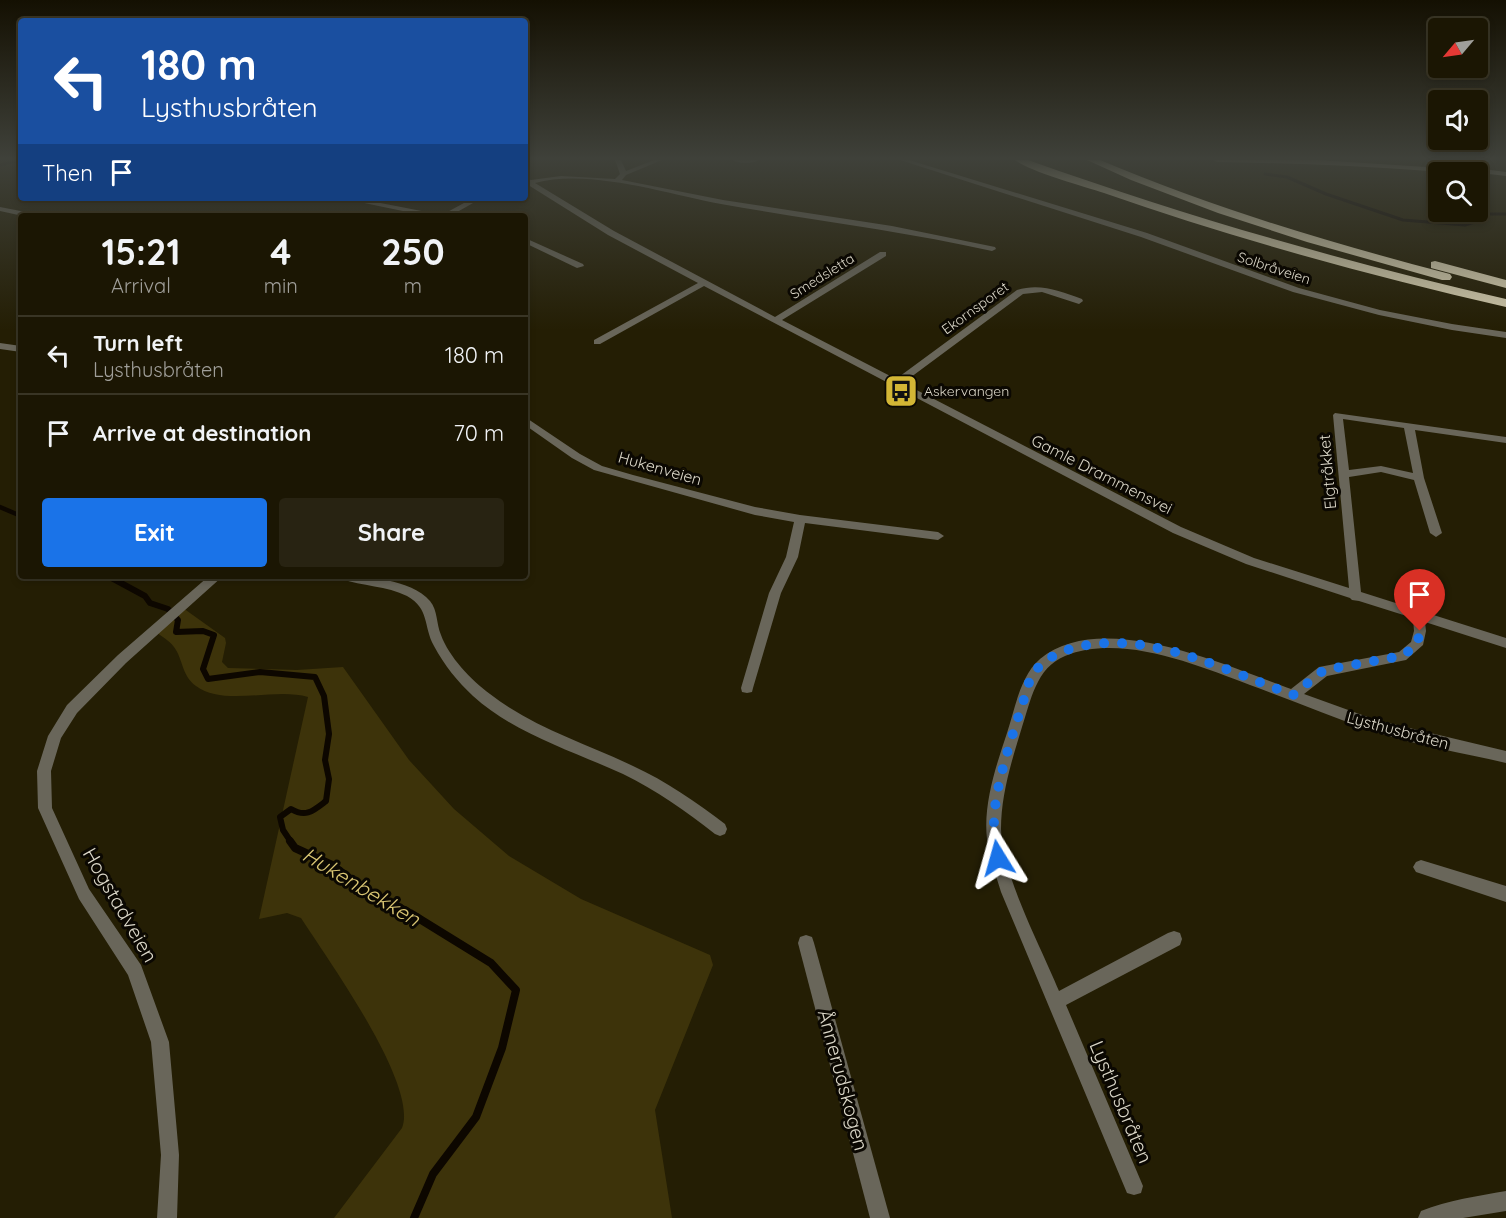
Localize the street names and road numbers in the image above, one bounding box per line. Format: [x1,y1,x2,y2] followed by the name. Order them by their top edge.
[1235,248,1313,288] street label: Solbråveien
[786,249,858,303] street label: Smedsletta
[938,278,1012,338] street label: Ekornsporet
[1028,430,1176,518] street label: Gamle Drammensvei
[1314,434,1340,510] street label: Elgtråkket
[616,447,704,489] street label: Hukenveien
[1345,707,1451,753] street label: Lysthusbråten
[78,843,163,966] street label: Hogstadveien
[813,1006,874,1153] street label: Ånnerudskogen
[1084,1037,1159,1167] street label: Lysthusbråten

